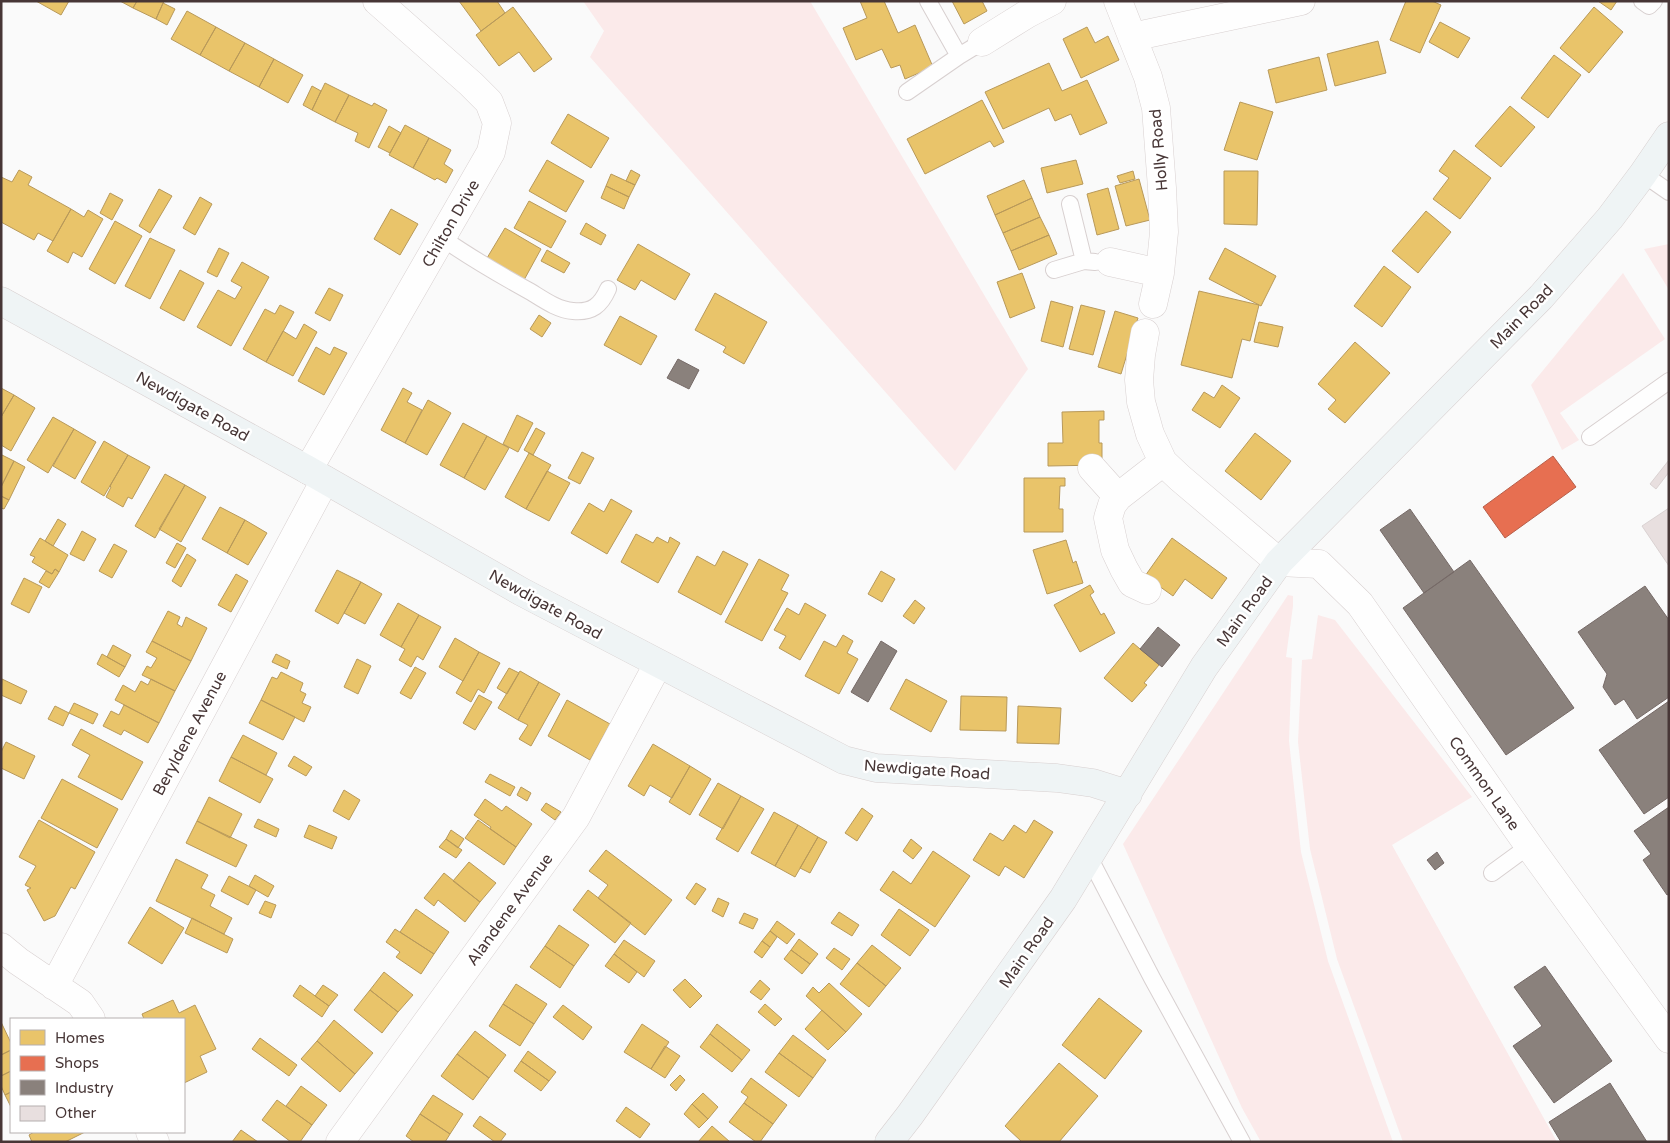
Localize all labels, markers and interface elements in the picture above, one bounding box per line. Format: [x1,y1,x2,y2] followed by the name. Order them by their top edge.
[1145,108,1173,192] street label: Holly Road
[418,176,484,271] street label: Chilton Drive
[1486,280,1558,353] street label: Main Road
[132,367,253,446] street label: Newdigate Road
[485,565,606,644] street label: Newdigate Road
[1212,572,1277,651] street label: Main Road
[149,668,231,799] street label: Beryldene Avenue
[1444,733,1524,835] street label: Common Lane
[863,756,991,784] street label: Newdigate Road
[462,850,557,970] street label: Alandene Avenue
[995,913,1059,992] street label: Main Road
[10,1018,185,1133] legend
[55,1029,105,1047] text: Homes
[55,1054,99,1072] text: Shops
[55,1079,114,1097] text: Industry
[55,1104,97,1122] text: Other

